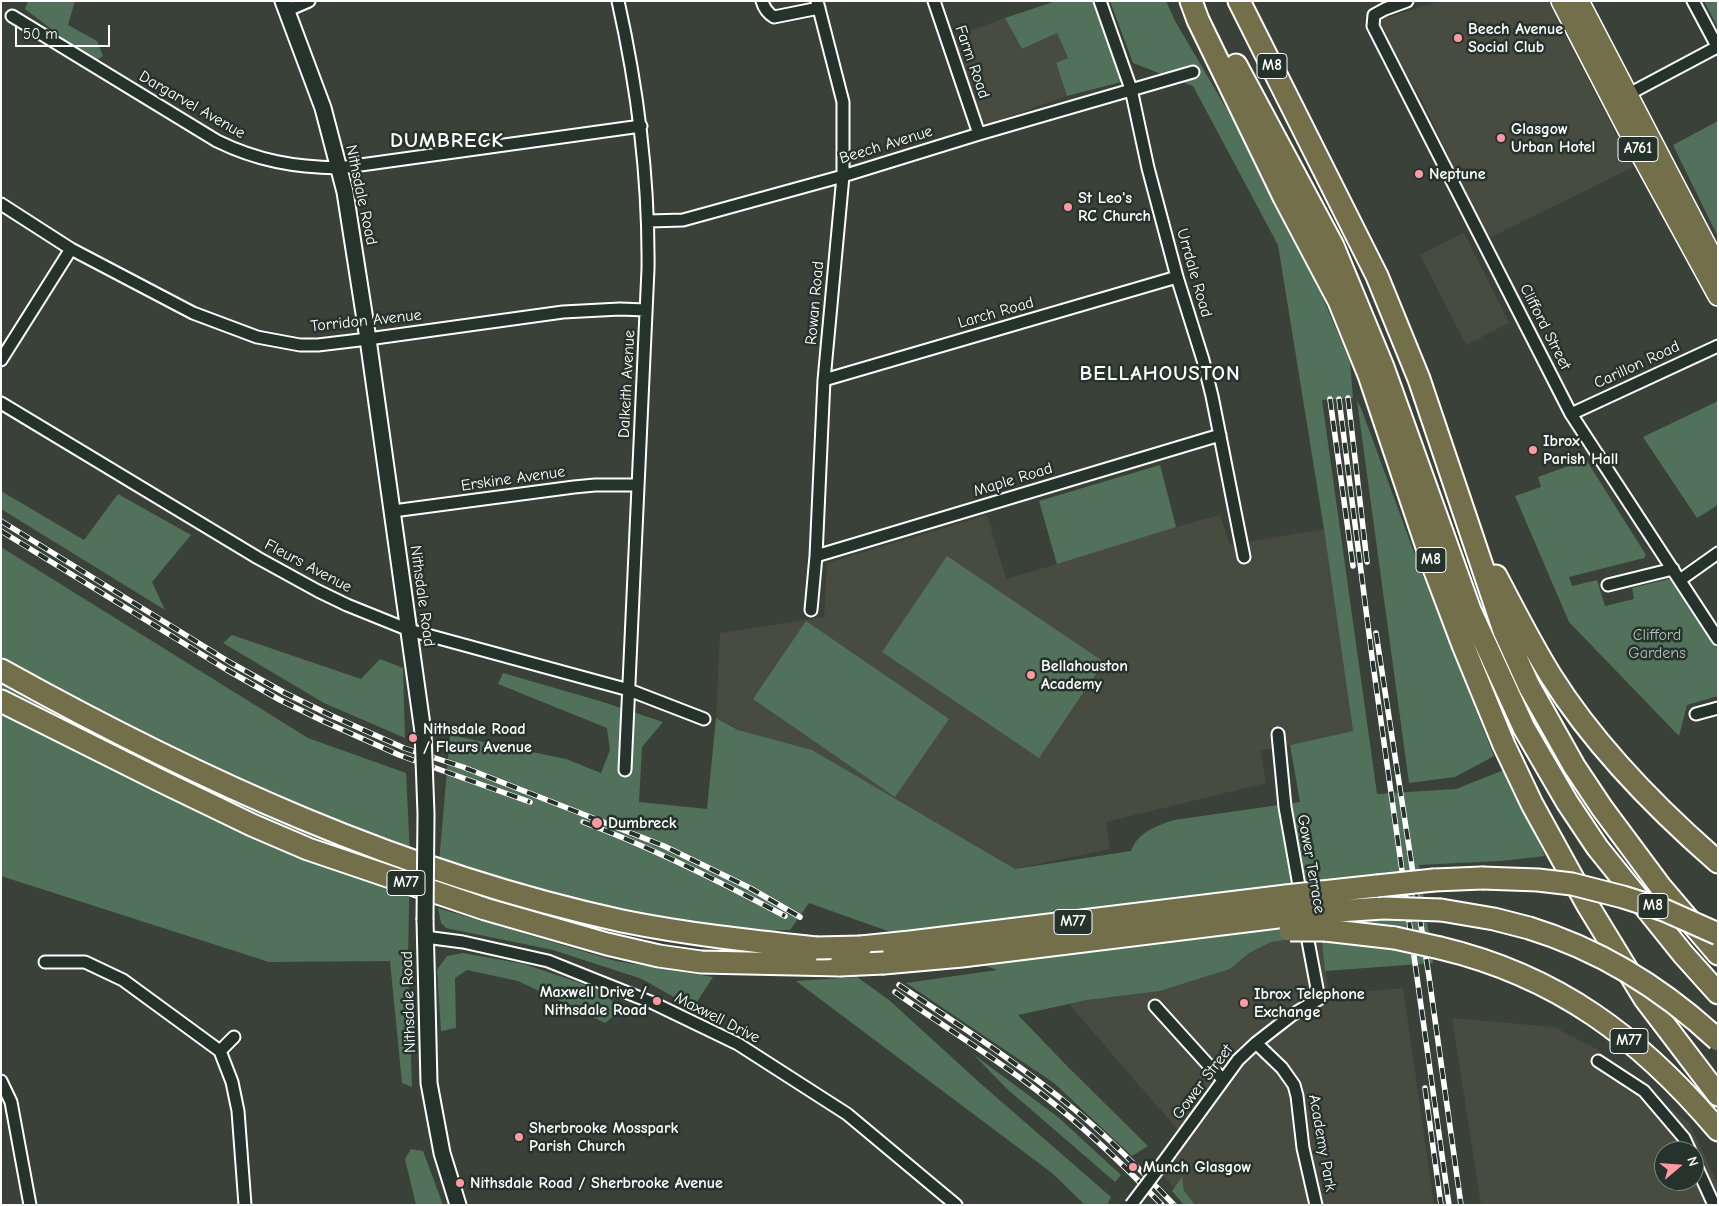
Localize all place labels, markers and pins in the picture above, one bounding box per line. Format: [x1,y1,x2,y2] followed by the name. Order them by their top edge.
[1468,19,1563,57] place label: Beech Avenue Social Club
[1452,32,1464,44] marker: Beech Avenue Social Club
[1511,119,1595,157] place label: Glasgow Urban Hotel
[1495,132,1507,144] marker: Glasgow Urban Hotel
[1429,164,1486,184] place label: Neptune
[1413,168,1425,180] marker: Neptune
[1078,188,1151,226] place label: St Leo's RC Church
[1062,201,1074,213] marker: St Leo's RC Church
[1543,431,1618,469] place label: Ibrox Parish Hall
[1527,444,1539,456] marker: Ibrox Parish Hall
[1041,656,1128,694] place label: Bellahouston Academy
[1025,669,1037,681] marker: Bellahouston Academy
[423,719,532,757] place label: Nithsdale Road / Fleurs Avenue
[407,732,419,744] marker: Nithsdale Road / Fleurs Avenue
[608,813,677,833] place label: Dumbreck
[590,816,604,830] marker: Dumbreck
[540,982,647,1020] place label: Maxwell Drive / Nithsdale Road
[1254,984,1365,1022] place label: Ibrox Telephone Exchange
[651,995,663,1007] marker: Maxwell Drive / Nithsdale Road
[1238,997,1250,1009] marker: Ibrox Telephone Exchange
[529,1118,678,1156] place label: Sherbrooke Mosspark Parish Church
[513,1131,525,1143] marker: Sherbrooke Mosspark Parish Church
[1143,1157,1251,1177] place label: Munch Glasgow
[1127,1161,1139,1173] marker: Munch Glasgow
[470,1173,723,1193] place label: Nithsdale Road / Sherbrooke Avenue
[454,1177,466,1189] marker: Nithsdale Road / Sherbrooke Avenue

